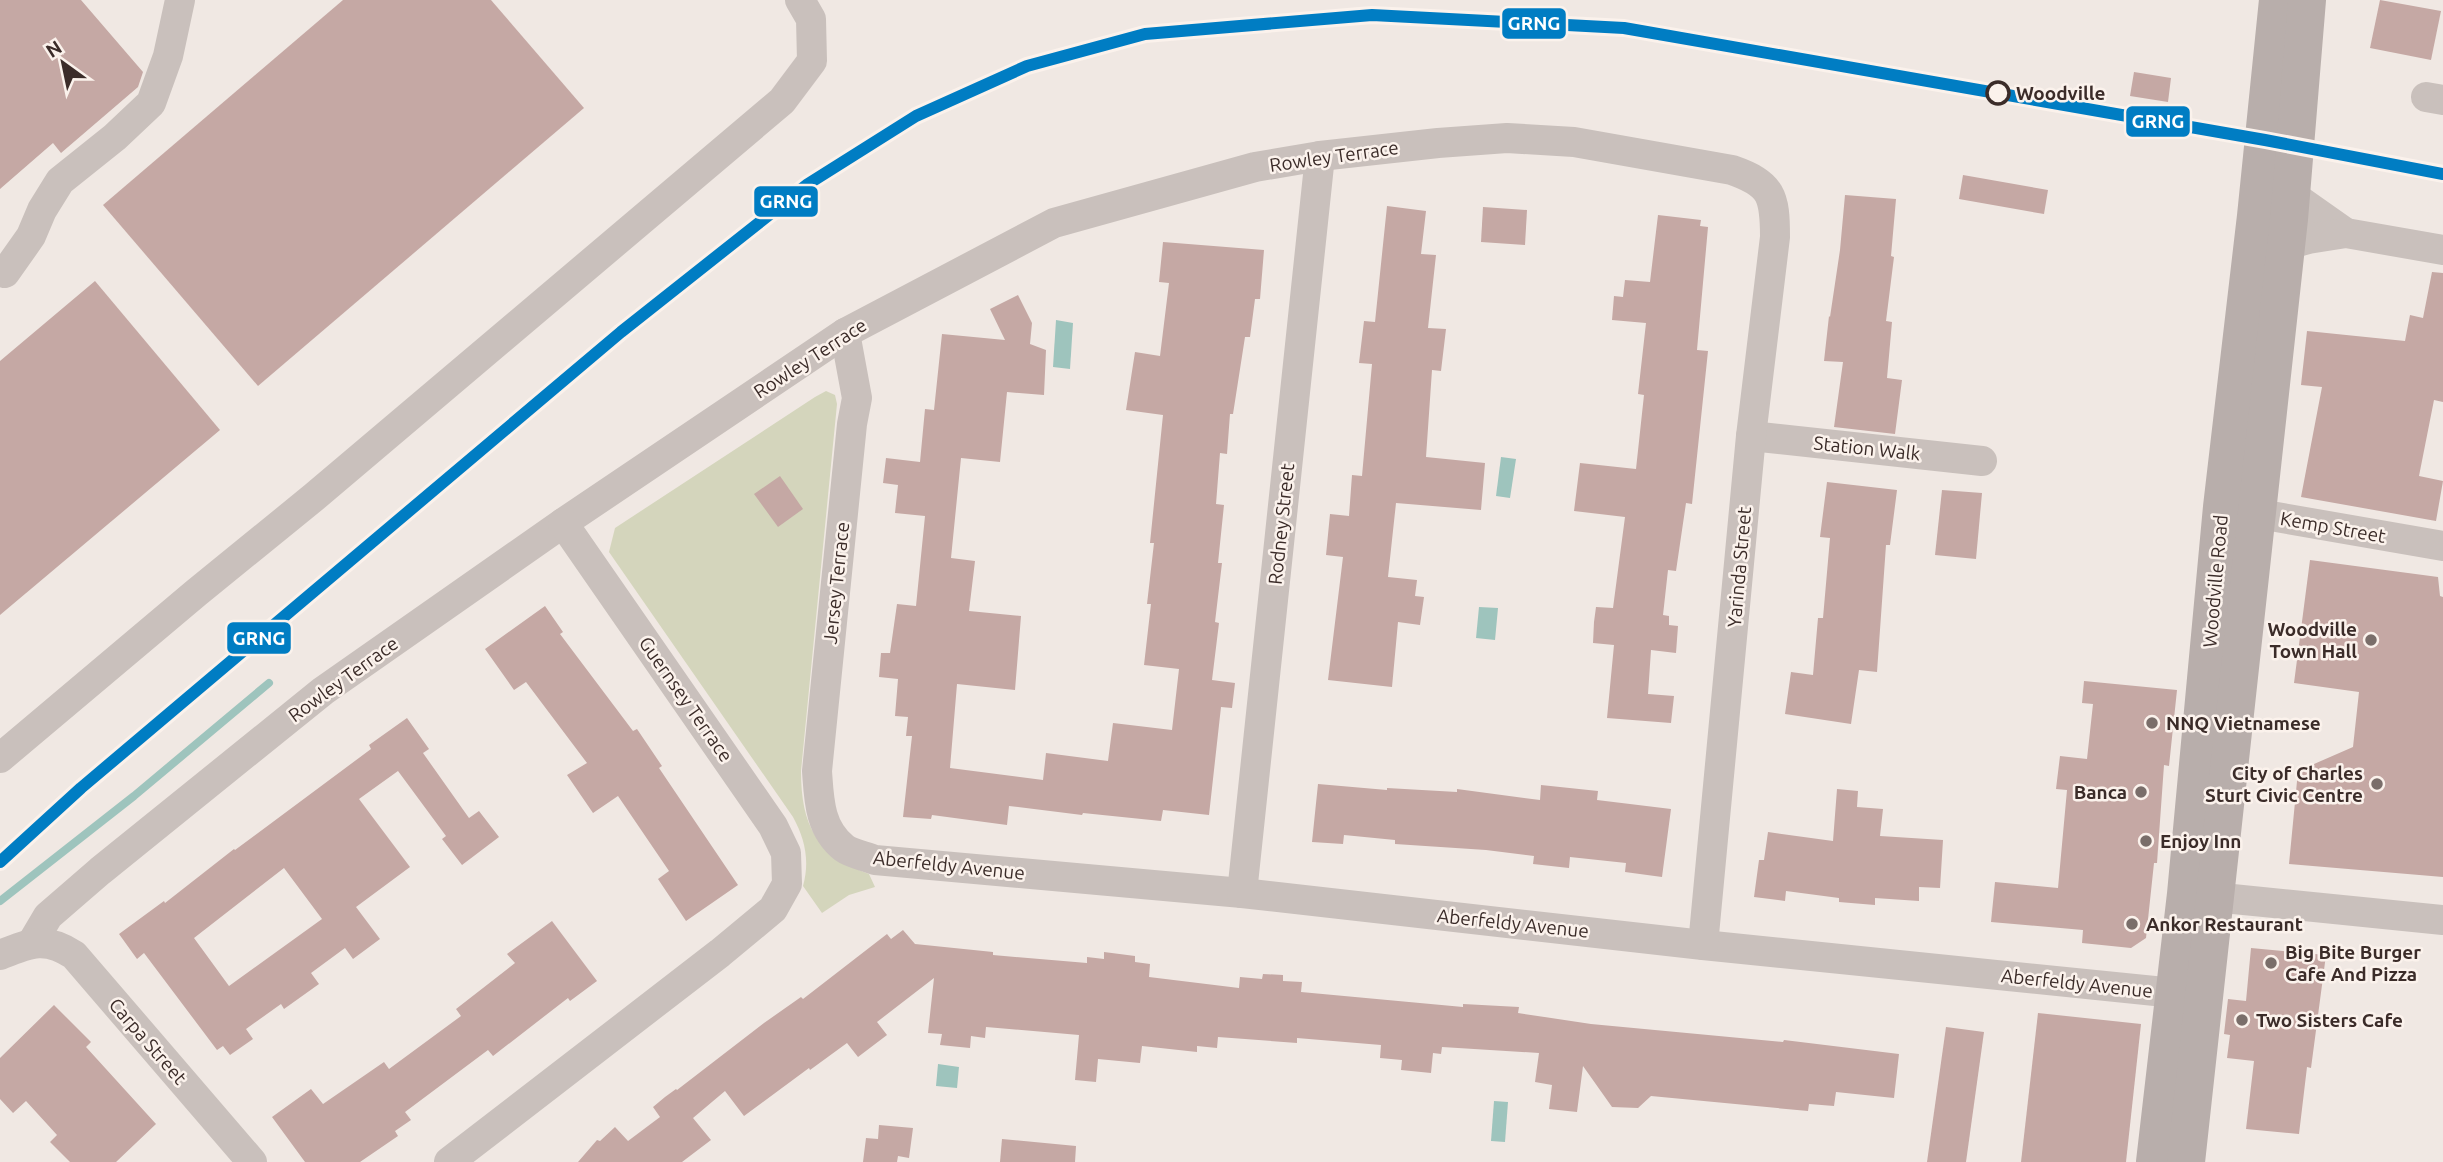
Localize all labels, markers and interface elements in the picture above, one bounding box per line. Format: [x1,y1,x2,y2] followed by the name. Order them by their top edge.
[1501,7,1567,40] line badge: GRNG
[1508,12,1560,34] text: GRNG
[28,28,98,98] north arrow
[42,36,66,62] text: N
[1986,81,2010,105] marker: Woodville
[2016,82,2106,104] place label: Woodville
[2125,105,2191,138] line badge: GRNG
[2132,110,2184,132] text: GRNG
[1268,136,1400,176] street label: Rowley Terrace
[753,185,819,218] line badge: GRNG
[760,190,812,212] text: GRNG
[749,313,871,403] street label: Rowley Terrace
[1813,431,1922,465] street label: Station Walk
[1264,462,1298,586] street label: Rodney Street
[1723,505,1755,628] street label: Yarinda Street
[2279,507,2388,547] street label: Kemp Street
[2198,514,2232,648] street label: Woodville Road
[819,521,853,645] street label: Jersey Terrace
[2267,618,2357,662] place label: Woodville Town Hall
[226,621,292,655] line badge: GRNG
[233,627,285,649] text: GRNG
[284,632,402,726] street label: Rowley Terrace
[635,632,737,766] street label: Guernsey Terrace
[2363,632,2379,648] marker: Woodville Town Hall
[2166,712,2321,734] place label: NNQ Vietnamese
[2144,715,2160,731] marker: NNQ Vietnamese
[2205,762,2363,806] place label: City of Charles Sturt Civic Centre
[2369,776,2385,792] marker: City of Charles Sturt Civic Centre
[2074,781,2127,803] place label: Banca
[2133,784,2149,800] marker: Banca
[2160,830,2241,852] place label: Enjoy Inn
[2138,833,2154,849] marker: Enjoy Inn
[872,846,1026,884] street label: Aberfeldy Avenue
[1436,904,1590,942] street label: Aberfeldy Avenue
[2146,913,2303,935] place label: Ankor Restaurant
[2124,916,2140,932] marker: Ankor Restaurant
[2285,941,2421,985] place label: Big Bite Burger Cafe And Pizza
[2263,955,2279,971] marker: Big Bite Burger Cafe And Pizza
[2000,964,2154,1002] street label: Aberfeldy Avenue
[105,993,192,1089] street label: Carpa Street
[2256,1009,2403,1031] place label: Two Sisters Cafe
[2234,1012,2250,1028] marker: Two Sisters Cafe

